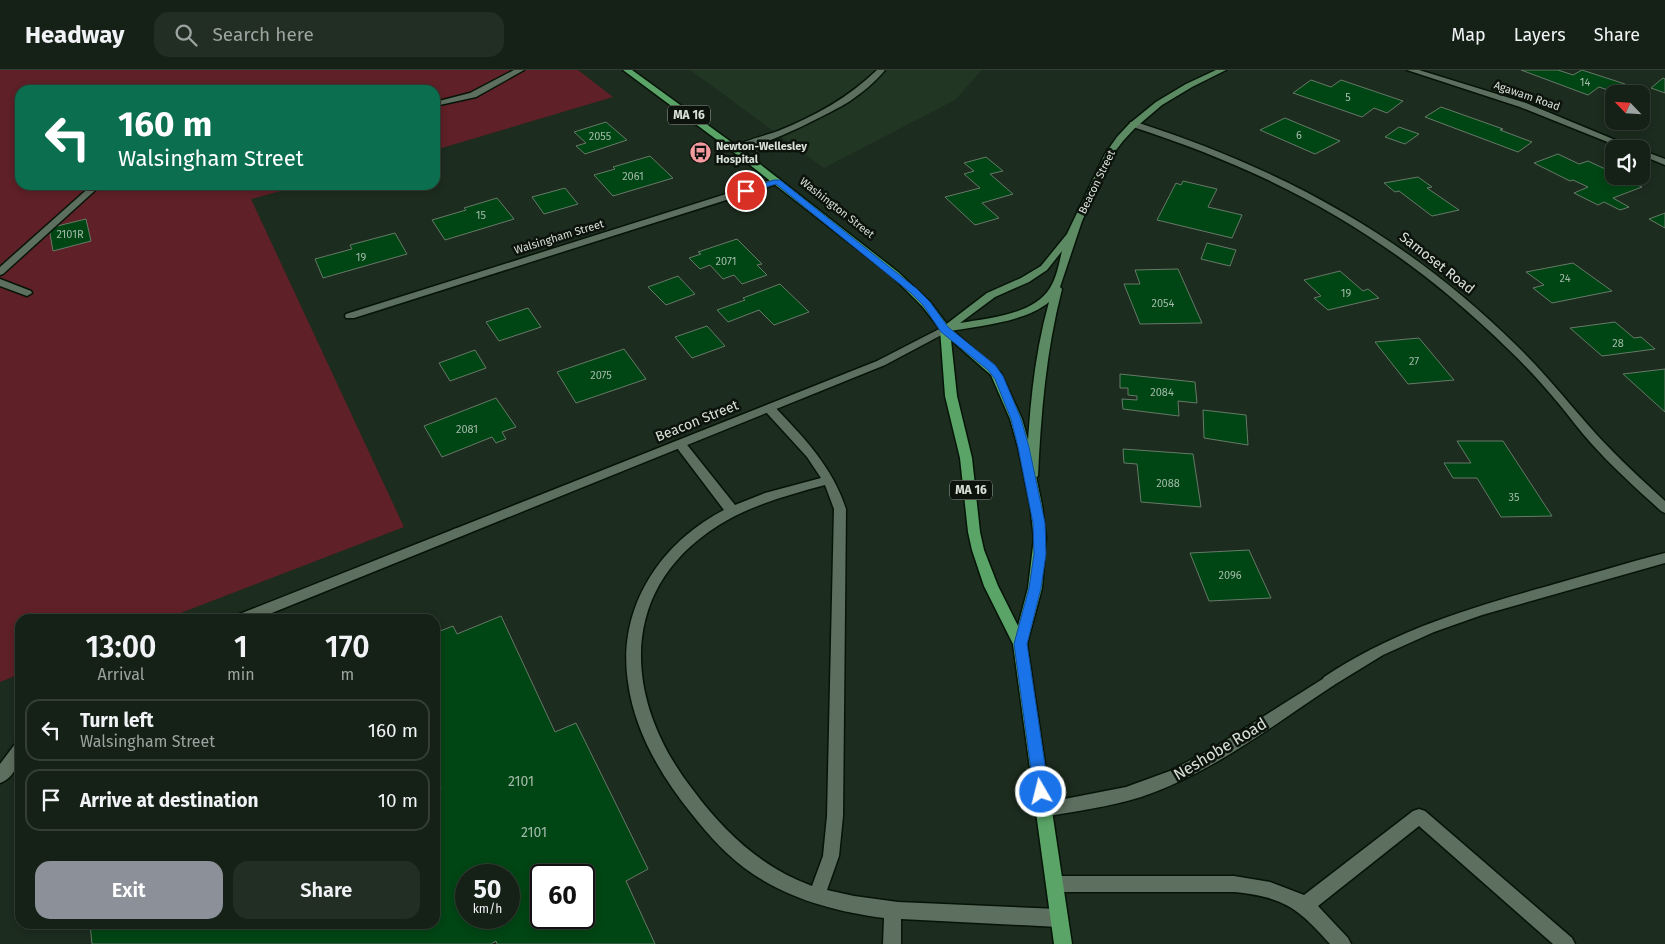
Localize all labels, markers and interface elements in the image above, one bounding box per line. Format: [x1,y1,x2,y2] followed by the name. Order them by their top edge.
[154,12,504,57] search box
[25,21,124,49] text: Headway
[172,21,200,49] icon: search
[212,23,314,46] text: Search here
[1451,24,1486,46] text: Map
[1514,24,1566,46] text: Layers
[1594,24,1640,46] text: Share
[1580,76,1590,89] house number: 14
[1492,79,1562,113] street label: Agawam Road
[1605,85,1650,130] north arrow
[1605,85,1650,185] map controls
[1345,91,1351,104] house number: 5
[118,103,212,145] text: 160 m
[35,105,100,170] icon: left
[668,106,710,124] road number: MA 16
[1296,129,1302,142] house number: 6
[589,130,612,143] house number: 2055
[688,140,712,164] bus stop icon: Newton-Wellesley Hospital
[716,140,807,166] place label: Newton-Wellesley Hospital
[1605,140,1650,185] button: sound
[118,145,304,172] text: Walsingham Street
[1076,148,1118,216] street label: Beacon Street
[622,170,644,183] house number: 2061
[725,170,767,212] pin
[797,175,877,241] street label: Washington Street
[732,177,760,205] icon: arrive
[476,209,487,222] house number: 15
[513,217,605,257] street label: Walsingham Street
[56,228,84,241] house number: 2101R
[1396,228,1478,298] street label: Samoset Road
[356,251,366,264] house number: 19
[716,255,736,268] house number: 2071
[1560,272,1571,285] house number: 24
[1341,287,1351,300] house number: 19
[1152,297,1175,310] house number: 2054
[1612,337,1624,350] house number: 28
[1409,355,1419,368] house number: 27
[590,369,612,382] house number: 2075
[1150,386,1174,399] house number: 2084
[653,396,742,445] street label: Beacon Street
[456,423,478,436] house number: 2081
[1156,477,1180,490] house number: 2088
[950,480,992,500] road number: MA 16
[1509,491,1520,504] house number: 35
[1218,569,1242,582] house number: 2096
[85,629,157,665] text: 13:00
[234,629,248,665] text: 1
[325,629,370,665] text: 170
[98,665,144,684] text: Arrival
[227,665,255,684] text: min
[340,665,354,684] text: m
[80,709,154,732] text: Turn left
[1170,714,1270,784] street label: Neshobe Road
[37,716,65,744] icon: left
[368,719,418,742] text: 160 m
[80,732,215,751] text: Walsingham Street
[1014,765,1066,817] position arrow
[508,773,534,790] house number: 2101
[37,786,65,814] icon: arrive
[80,789,259,812] text: Arrive at destination
[378,789,418,812] text: 10 m
[521,824,547,841] house number: 2101
[35,861,223,919] button: Exit
[233,861,420,919] button: Share
[530,864,595,929] speed limit sign: 60
[473,875,502,905] text: 50
[473,902,502,916] text: km/h

